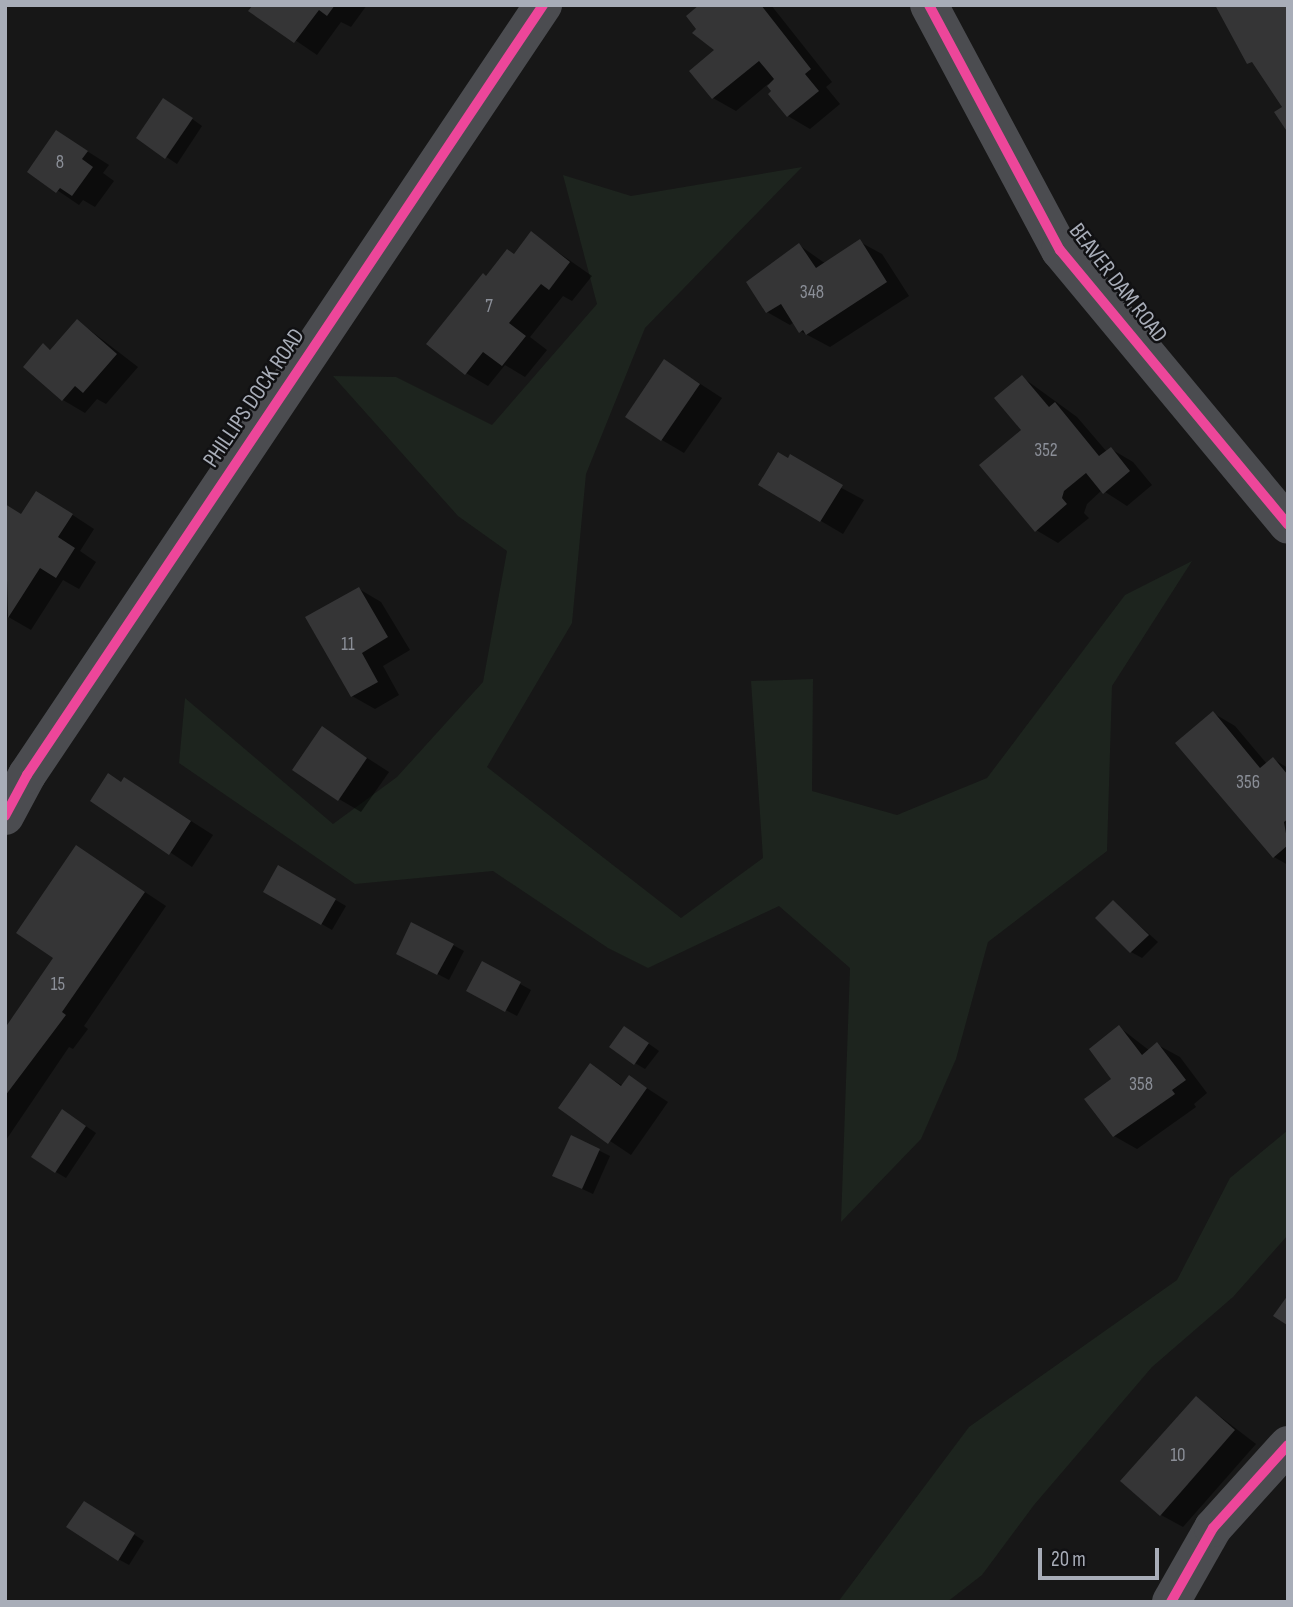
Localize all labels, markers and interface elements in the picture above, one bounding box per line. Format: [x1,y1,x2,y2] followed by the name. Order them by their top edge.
[56,152,64,174] house number: 8
[1063,218,1173,348] street label: BEAVER DAM ROAD
[800,282,824,304] house number: 348
[485,296,493,318] house number: 7
[197,323,311,473] street label: PHILLIPS DOCK ROAD
[1034,440,1058,462] house number: 352
[341,634,355,656] house number: 11
[1236,772,1260,794] house number: 356
[51,974,65,996] house number: 15
[1129,1074,1153,1096] house number: 358
[1170,1445,1186,1467] house number: 10
[1041,1534,1162,1578] scale bar
[1051,1547,1086,1572] text: 20 m

